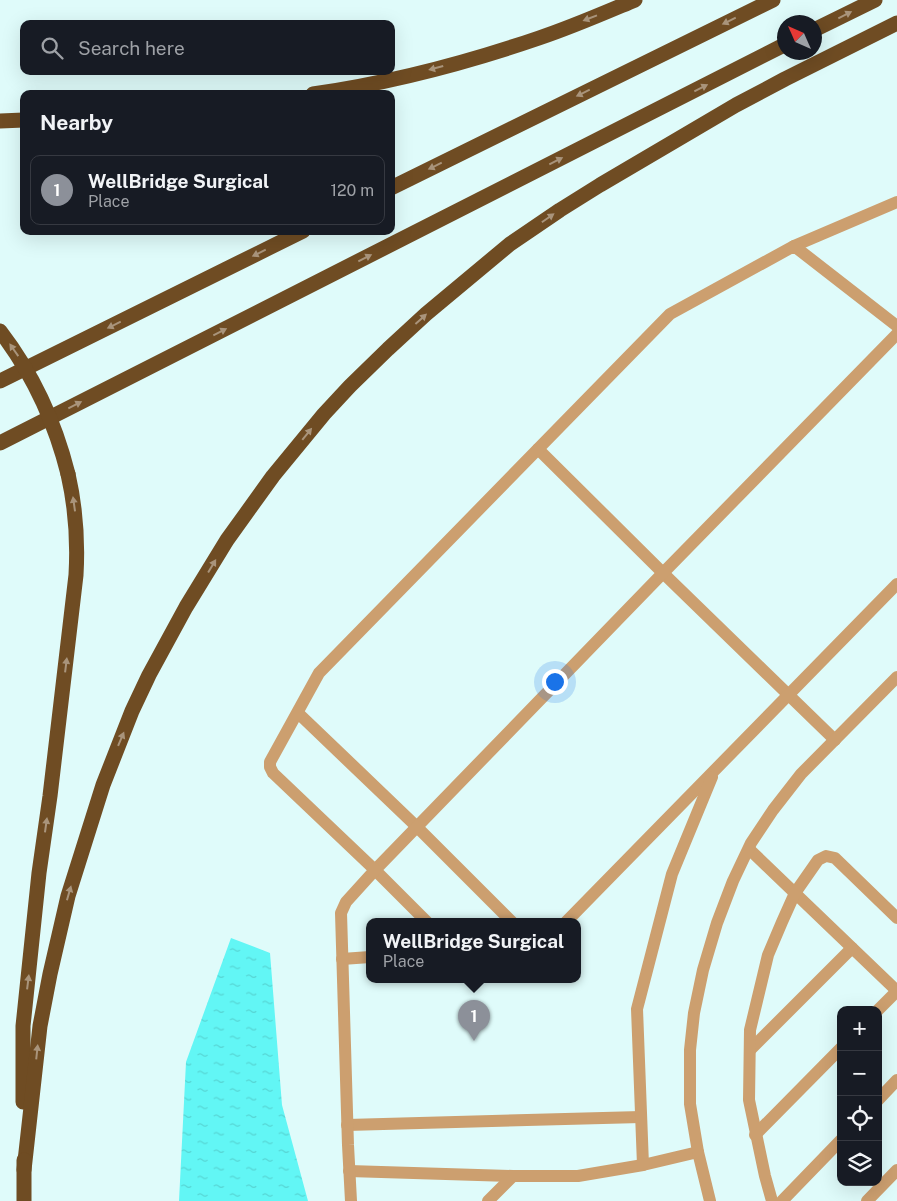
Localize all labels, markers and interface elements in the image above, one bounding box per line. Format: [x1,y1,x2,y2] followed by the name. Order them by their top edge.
[838,11,852,19] one-way arrow
[583,15,597,23] one-way arrow
[777,15,822,60] north arrow
[722,18,736,26] one-way arrow
[20,20,395,75] search box
[38,34,66,62] icon: search
[78,37,185,59] text: Search here
[428,64,443,72] one-way arrow
[694,84,709,92] one-way arrow
[576,89,590,97] one-way arrow
[40,110,113,135] text: Nearby
[549,157,564,165] one-way arrow
[427,162,442,170] one-way arrow
[88,170,269,192] text: WellBridge Surgical
[54,181,60,200] text: 1
[330,181,374,200] text: 120 m
[88,192,130,211] text: Place
[542,213,555,223] one-way arrow
[252,249,267,257] one-way arrow
[358,254,372,262] one-way arrow
[414,313,427,324] one-way arrow
[107,321,121,329] one-way arrow
[213,327,227,335] one-way arrow
[9,343,19,357] one-way arrow
[68,401,82,409] one-way arrow
[302,428,313,441] one-way arrow
[70,495,78,511] one-way arrow
[207,559,216,572] one-way arrow
[62,657,70,673] one-way arrow
[542,669,568,695] your location
[117,732,125,746] one-way arrow
[42,816,50,832] one-way arrow
[65,885,73,900] one-way arrow
[366,918,581,983] popup
[383,930,564,952] text: WellBridge Surgical
[383,952,424,971] text: Place
[24,973,32,989] one-way arrow
[458,1000,490,1041] pin: 1
[837,1006,882,1186] map controls
[837,1006,882,1051] button: +
[33,1044,41,1060] one-way arrow
[837,1051,882,1096] button: −
[837,1096,882,1141] button: locate
[837,1141,882,1186] button: layers

